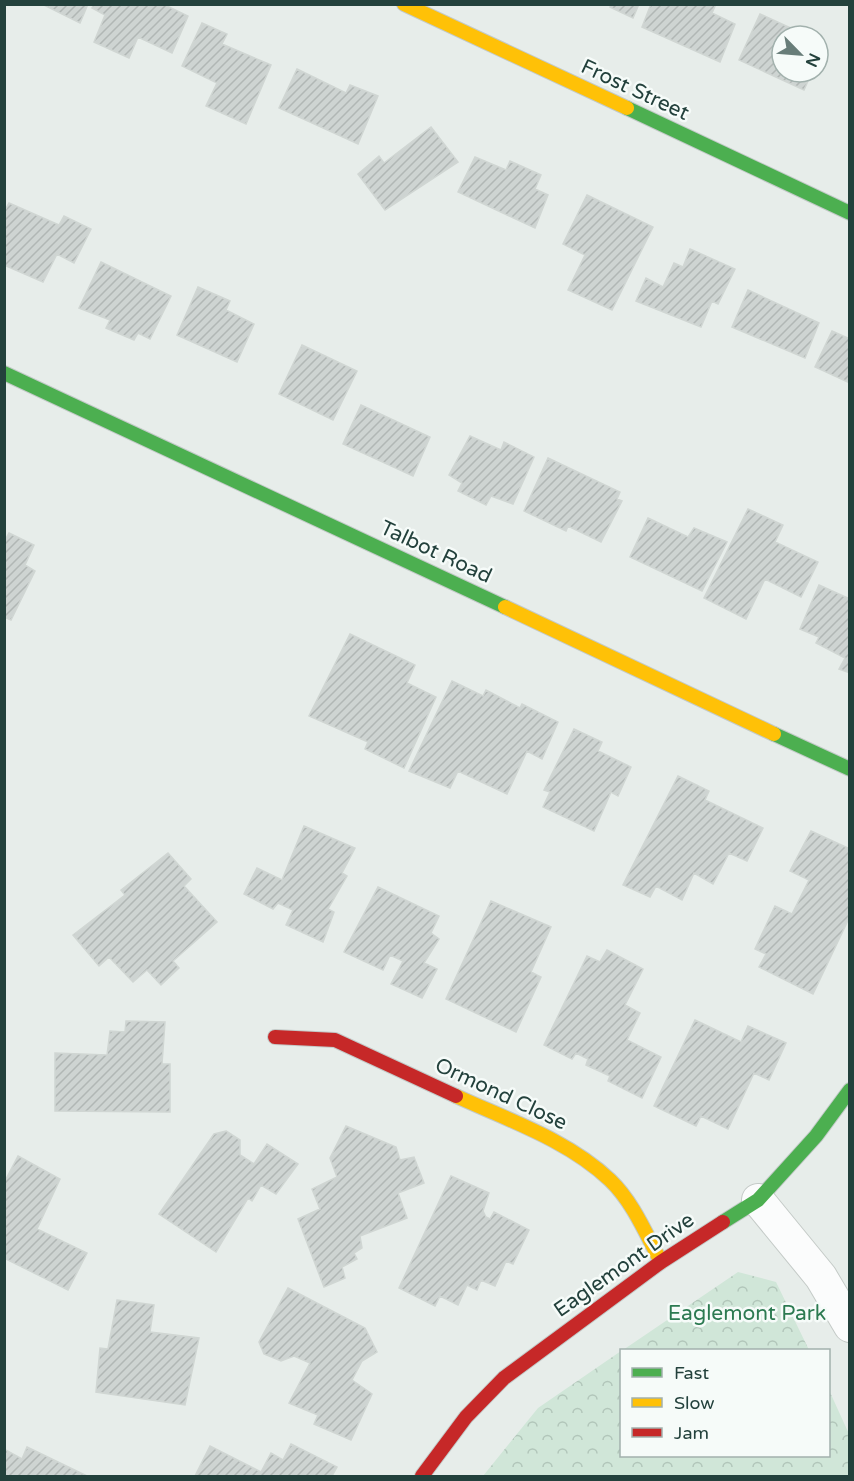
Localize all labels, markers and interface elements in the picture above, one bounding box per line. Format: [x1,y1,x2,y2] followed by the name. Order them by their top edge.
[770,24,830,84] north arrow
[801,50,824,70] text: N
[577,54,693,126] street label: Frost Street
[376,515,496,589] street label: Talbot Road
[431,1052,571,1136] street label: Ormond Close
[549,1207,699,1323] street label: Eaglemont Drive
[668,1301,826,1326] park label: Eaglemont Park
[620,1349,830,1457] legend
[674,1362,709,1384] text: Fast
[674,1392,715,1414] text: Slow
[674,1422,709,1444] text: Jam

